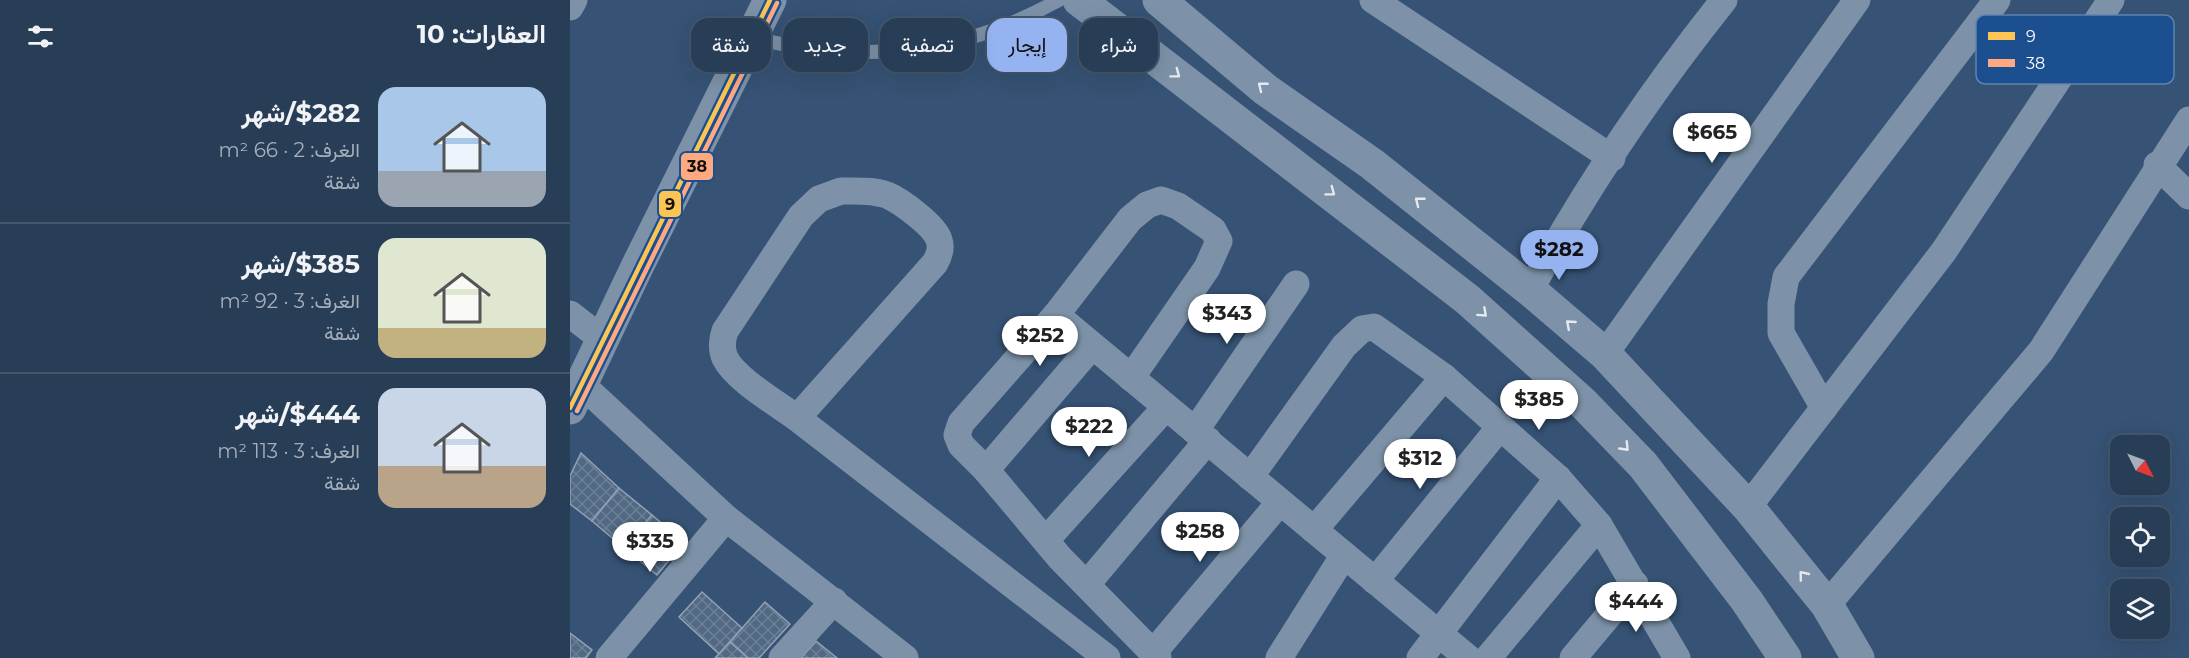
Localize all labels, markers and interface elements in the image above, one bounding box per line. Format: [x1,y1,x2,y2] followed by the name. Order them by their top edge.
[1976,15,2174,84] legend
[417,18,546,50] text: العقارات: 10
[691,18,771,72] chip: شقة
[783,18,868,72] chip: جديد
[880,18,975,72] chip: تصفية
[987,18,1067,72] chip: إيجار
[1079,18,1158,72] chip: شراء
[24,20,57,53] icon: filters
[2026,27,2036,46] text: 9
[2026,54,2045,73] text: 38
[1169,67,1180,78] one-way arrow
[1258,82,1269,93] one-way arrow
[241,97,360,129] text: $282/شهر
[426,111,498,183] icon: home
[1676,113,1748,164] pin: $665
[1687,120,1737,144] text: $665
[219,138,360,162] text: الغرف: 2 · 66 m²
[680,152,714,181] line badge: 38
[686,157,707,176] text: 38
[324,170,360,194] text: شقة
[1324,185,1335,196] one-way arrow
[658,190,682,218] line badge: 9
[665,195,675,214] text: 9
[1415,198,1426,209] one-way arrow
[1523,230,1595,281] pin: $282
[1534,237,1584,261] text: $282
[241,248,360,280] text: $385/شهر
[426,262,498,334] icon: home
[220,289,360,313] text: الغرف: 3 · 92 m²
[1191,294,1263,345] pin: $343
[1202,301,1252,325] text: $343
[1477,306,1487,317] one-way arrow
[1004,316,1076,367] pin: $252
[1566,320,1577,331] one-way arrow
[324,321,360,345] text: شقة
[1016,323,1064,347] text: $252
[1503,380,1575,431] pin: $385
[1514,387,1564,411] text: $385
[235,398,360,430] text: $444/شهر
[1053,407,1125,458] pin: $222
[426,412,498,484] icon: home
[1065,414,1113,438] text: $222
[2110,435,2170,495] north arrow
[2110,435,2170,639] map controls
[217,439,360,463] text: الغرف: 3 · 113 m²
[1384,439,1456,490] pin: $312
[1618,440,1629,451] one-way arrow
[1398,446,1442,470] text: $312
[324,471,360,495] text: شقة
[2110,507,2170,567] button: locate
[1164,512,1236,563] pin: $258
[1175,519,1225,543] text: $258
[614,522,686,573] pin: $335
[626,529,674,553] text: $335
[1799,570,1810,581] one-way arrow
[2110,579,2170,639] button: layers
[1600,582,1672,633] pin: $444
[1609,589,1663,613] text: $444

